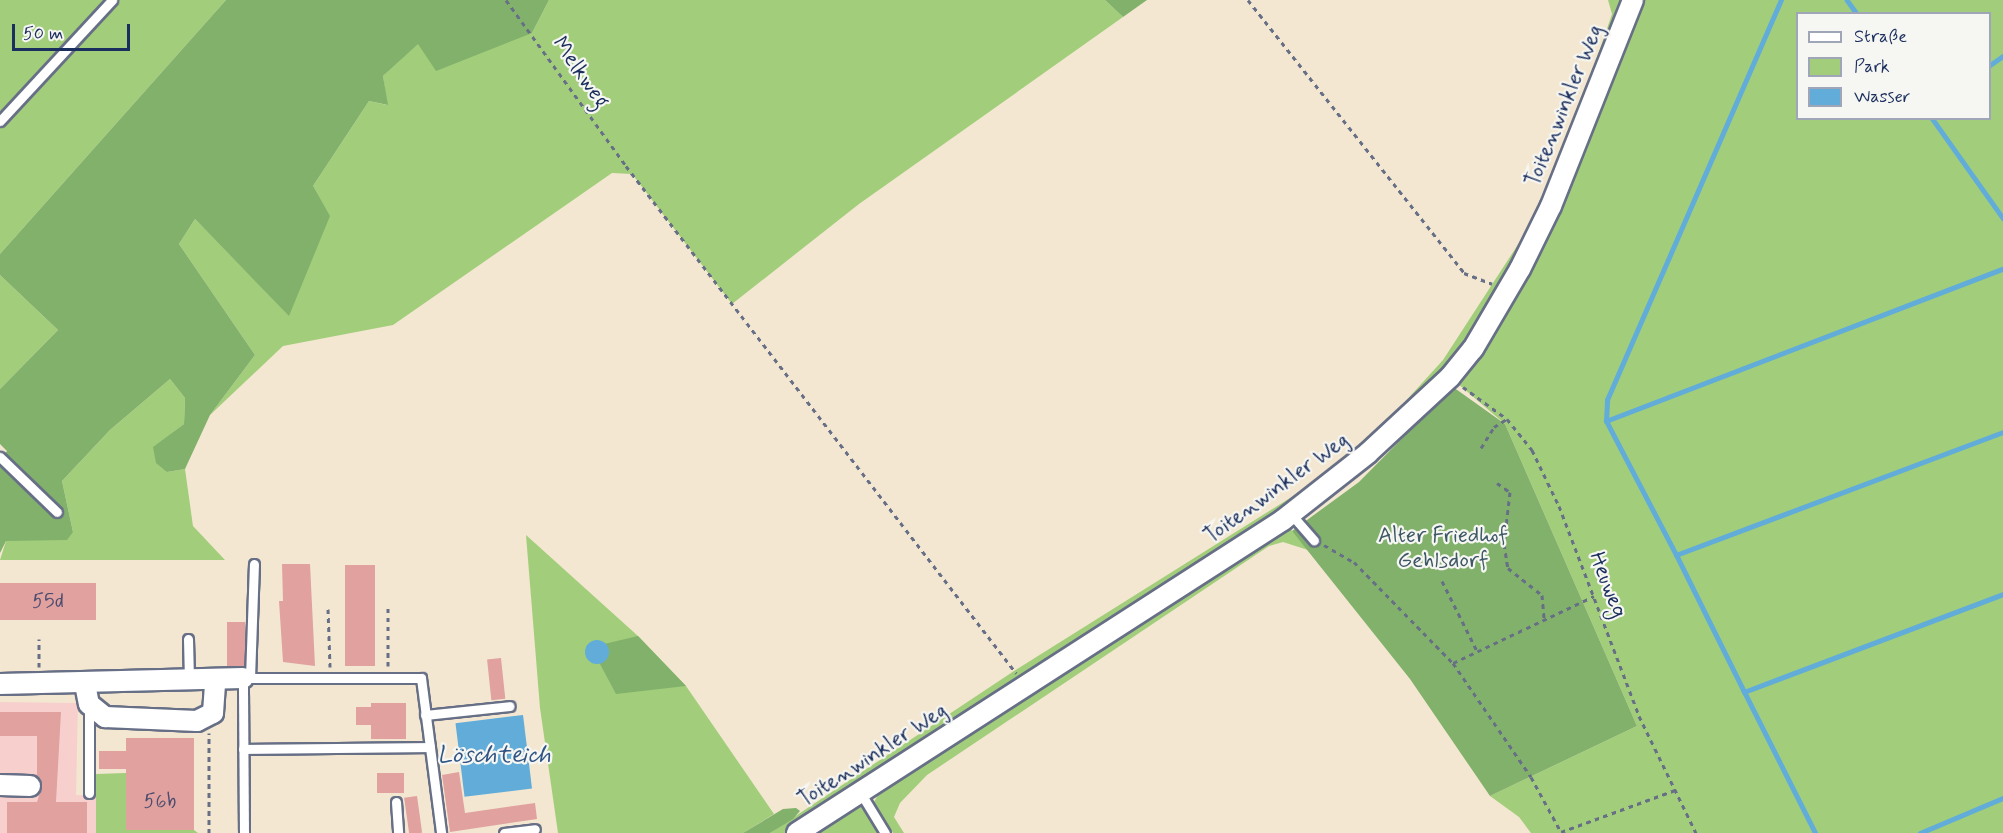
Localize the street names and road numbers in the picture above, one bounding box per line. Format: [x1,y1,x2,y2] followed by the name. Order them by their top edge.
[1520,20,1610,192] street label: Toitenwinkler Weg
[546,32,614,114] street label: Melkweg
[1198,427,1356,551] street label: Toitenwinkler Weg
[1582,548,1632,622] street label: Heuweg
[792,697,954,815] street label: Toitenwinkler Weg

